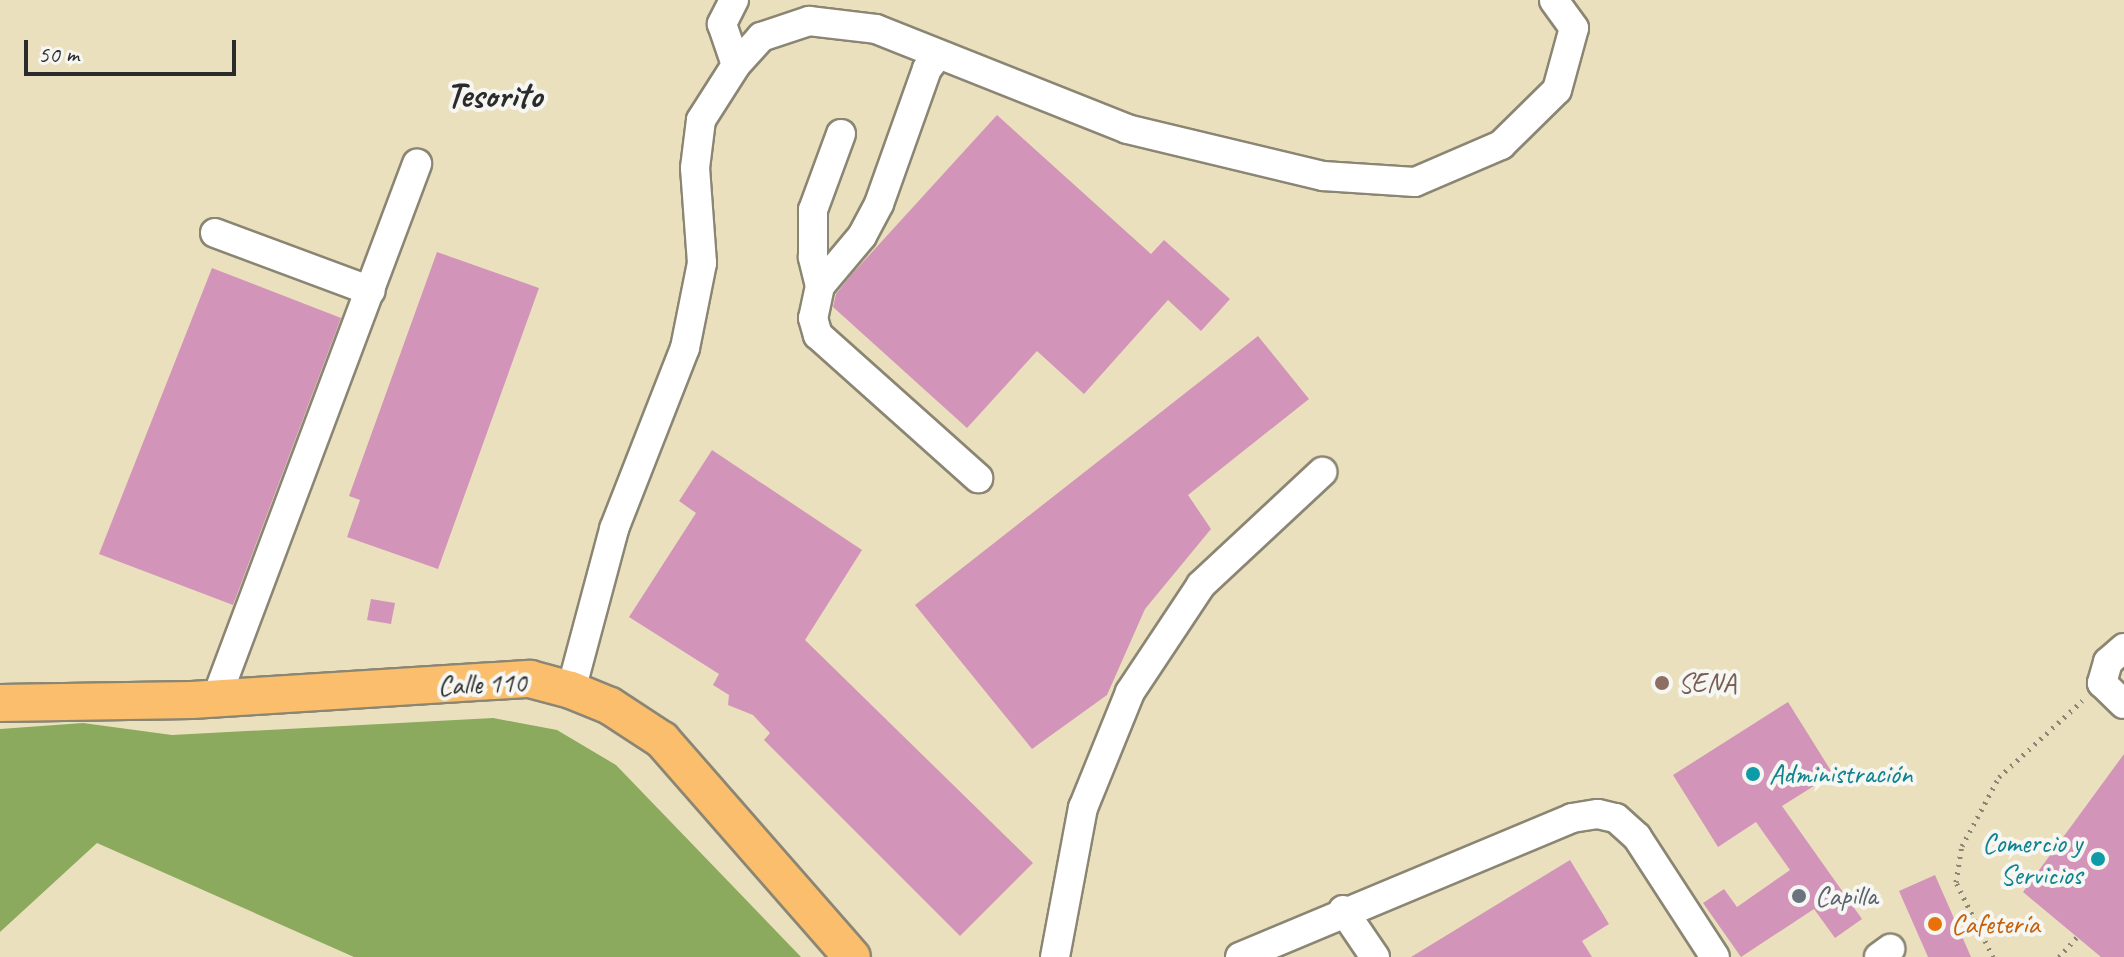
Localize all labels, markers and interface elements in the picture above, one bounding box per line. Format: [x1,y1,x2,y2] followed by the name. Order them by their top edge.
[28,24,240,74] scale bar
[38,39,79,69] text: 50 m
[446,74,542,118] district label: Tesorito
[437,666,527,702] street label: Calle 110
[1678,666,1736,700] place label: SENA
[1653,674,1671,692] marker: SENA
[1769,757,1912,791] place label: Administración
[1744,765,1762,783] marker: Administración
[1982,826,2082,892] place label: Comercio y Servicios
[2089,850,2107,868] marker: Comercio y Servicios
[1815,879,1877,913] place label: Capilla
[1790,887,1808,905] marker: Capilla
[1951,907,2040,941] place label: Cafetería
[1926,915,1944,933] marker: Cafetería

